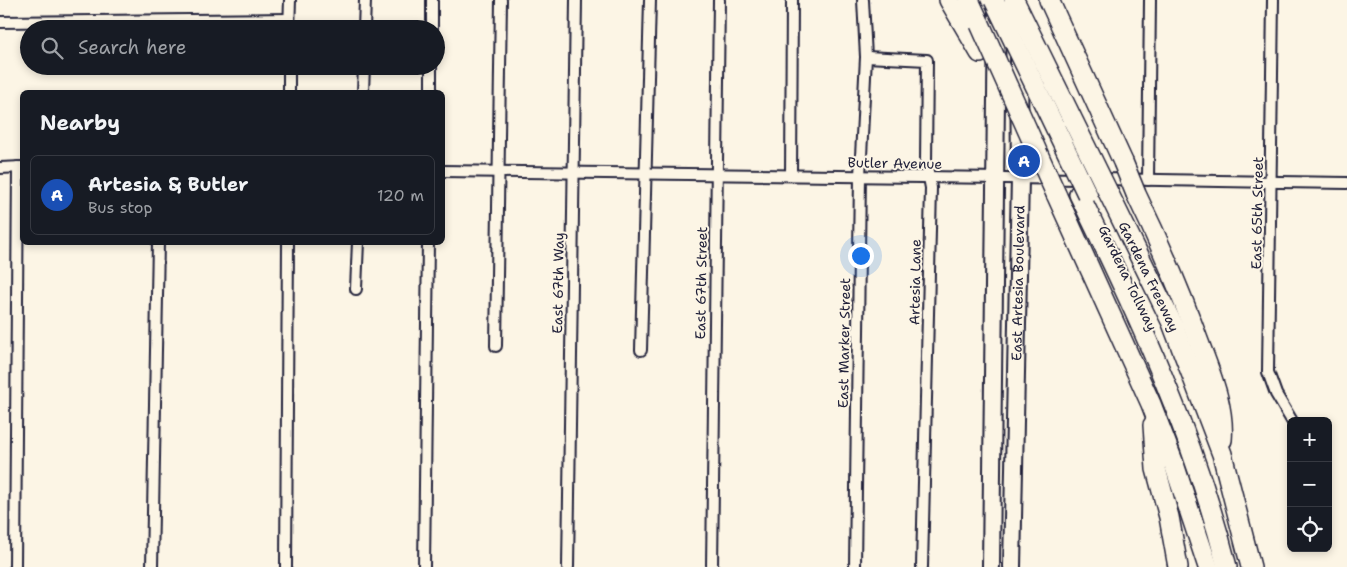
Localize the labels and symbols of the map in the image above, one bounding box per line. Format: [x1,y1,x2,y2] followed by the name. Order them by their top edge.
[1008,142,1040,180] pin: A
[848,153,943,173] street label: Butler Avenue
[1247,156,1267,270] street label: East 65th Street
[1007,205,1028,361] street label: East Artesia Boulevard
[1115,218,1184,334] street label: Gardena Freeway
[1095,222,1161,334] street label: Gardena Tollway
[691,226,711,340] street label: East 67th Street
[548,232,568,334] street label: East 67th Way
[905,239,925,325] street label: Artesia Lane
[848,243,874,269] your location
[834,278,854,408] street label: East Marker Street

